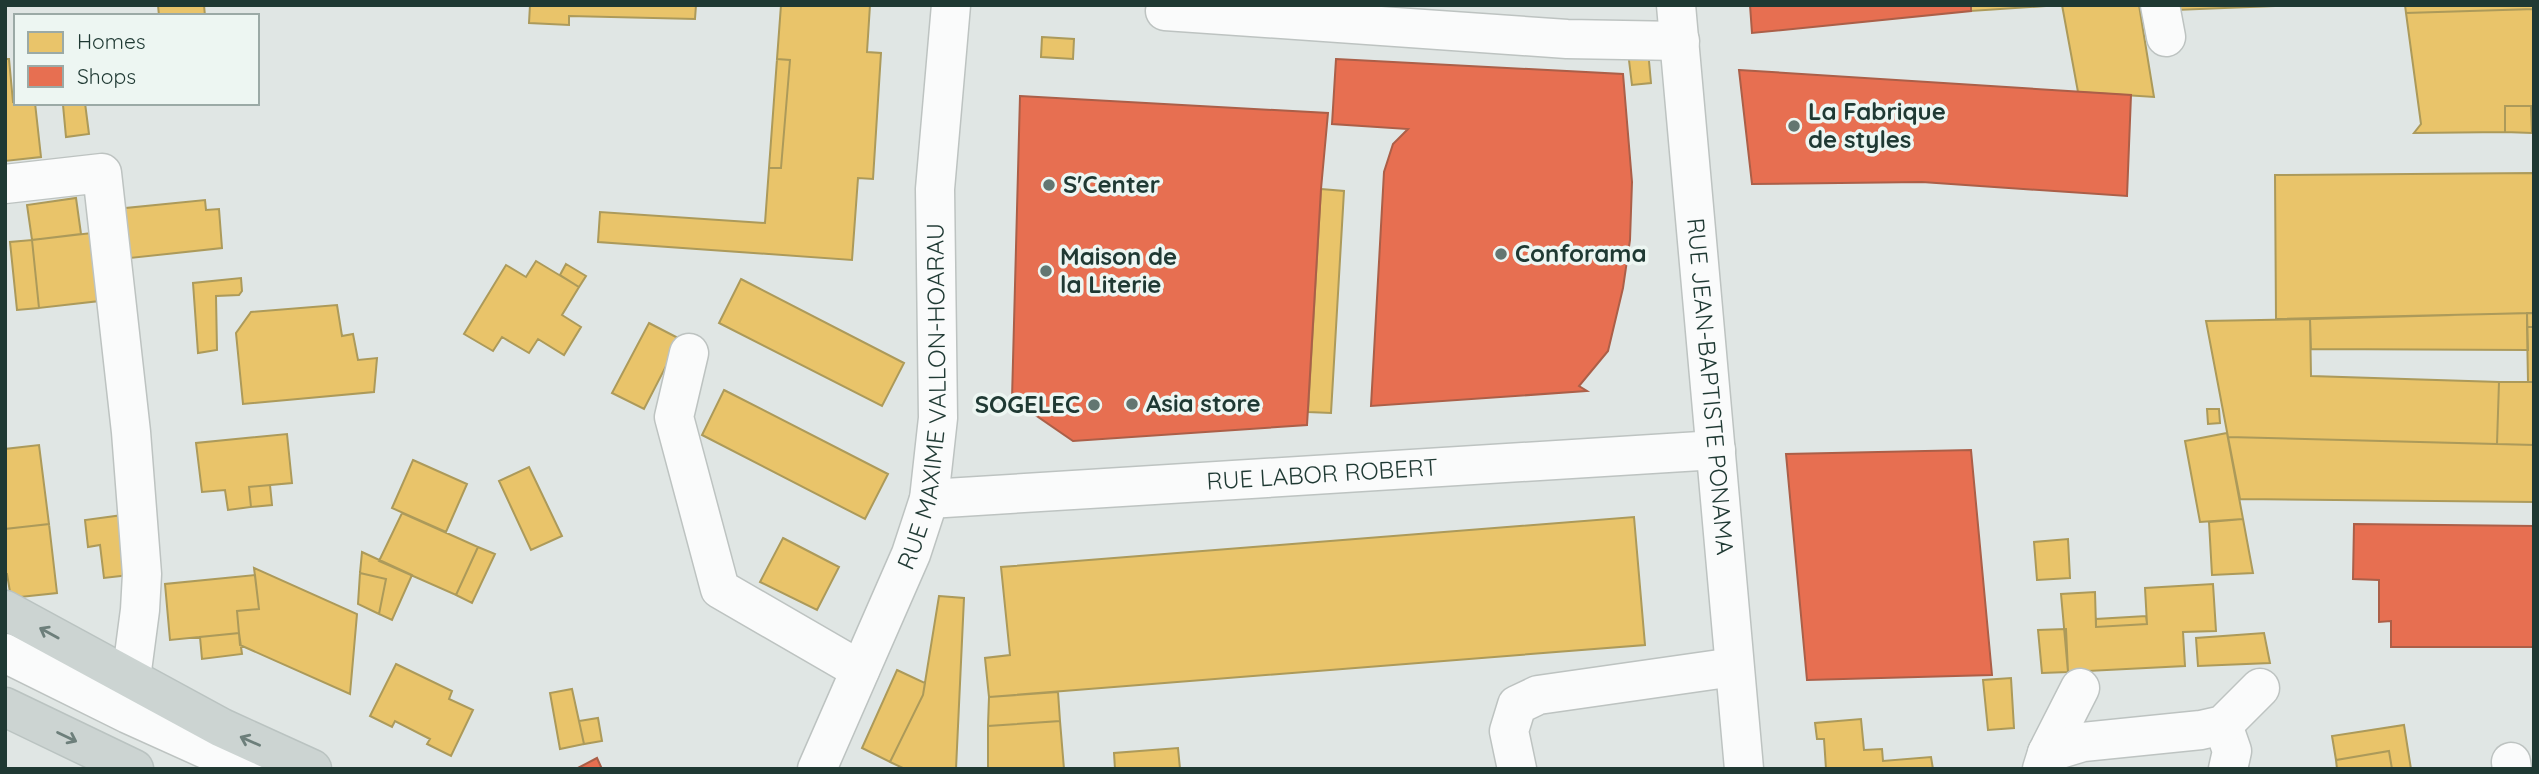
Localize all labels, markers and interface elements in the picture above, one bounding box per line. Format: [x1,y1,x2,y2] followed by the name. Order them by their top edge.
[14,14,259,105] legend
[77,28,146,54] text: Homes
[77,63,136,89] text: Shops
[1808,96,1946,154] place label: La Fabrique de styles
[1786,118,1802,134] marker: La Fabrique de styles
[1063,169,1160,199] place label: S'Center
[1041,177,1057,193] marker: S'Center
[1681,217,1741,556] street label: RUE JEAN-BAPTISTE PONAMA
[890,223,952,574] street label: RUE MAXIME VALLON-HOARAU
[1515,238,1646,268] place label: Conforama
[1060,241,1177,299] place label: Maison de la Literie
[1493,246,1509,262] marker: Conforama
[1038,263,1054,279] marker: Maison de la Literie
[1146,388,1261,418] place label: Asia store
[975,389,1080,419] place label: SOGELEC
[1124,396,1140,412] marker: Asia store
[1086,397,1102,413] marker: SOGELEC
[1205,451,1439,496] street label: RUE LABOR ROBERT
[40,626,60,640] one-way arrow
[56,730,77,744] one-way arrow
[239,734,261,747] one-way arrow

